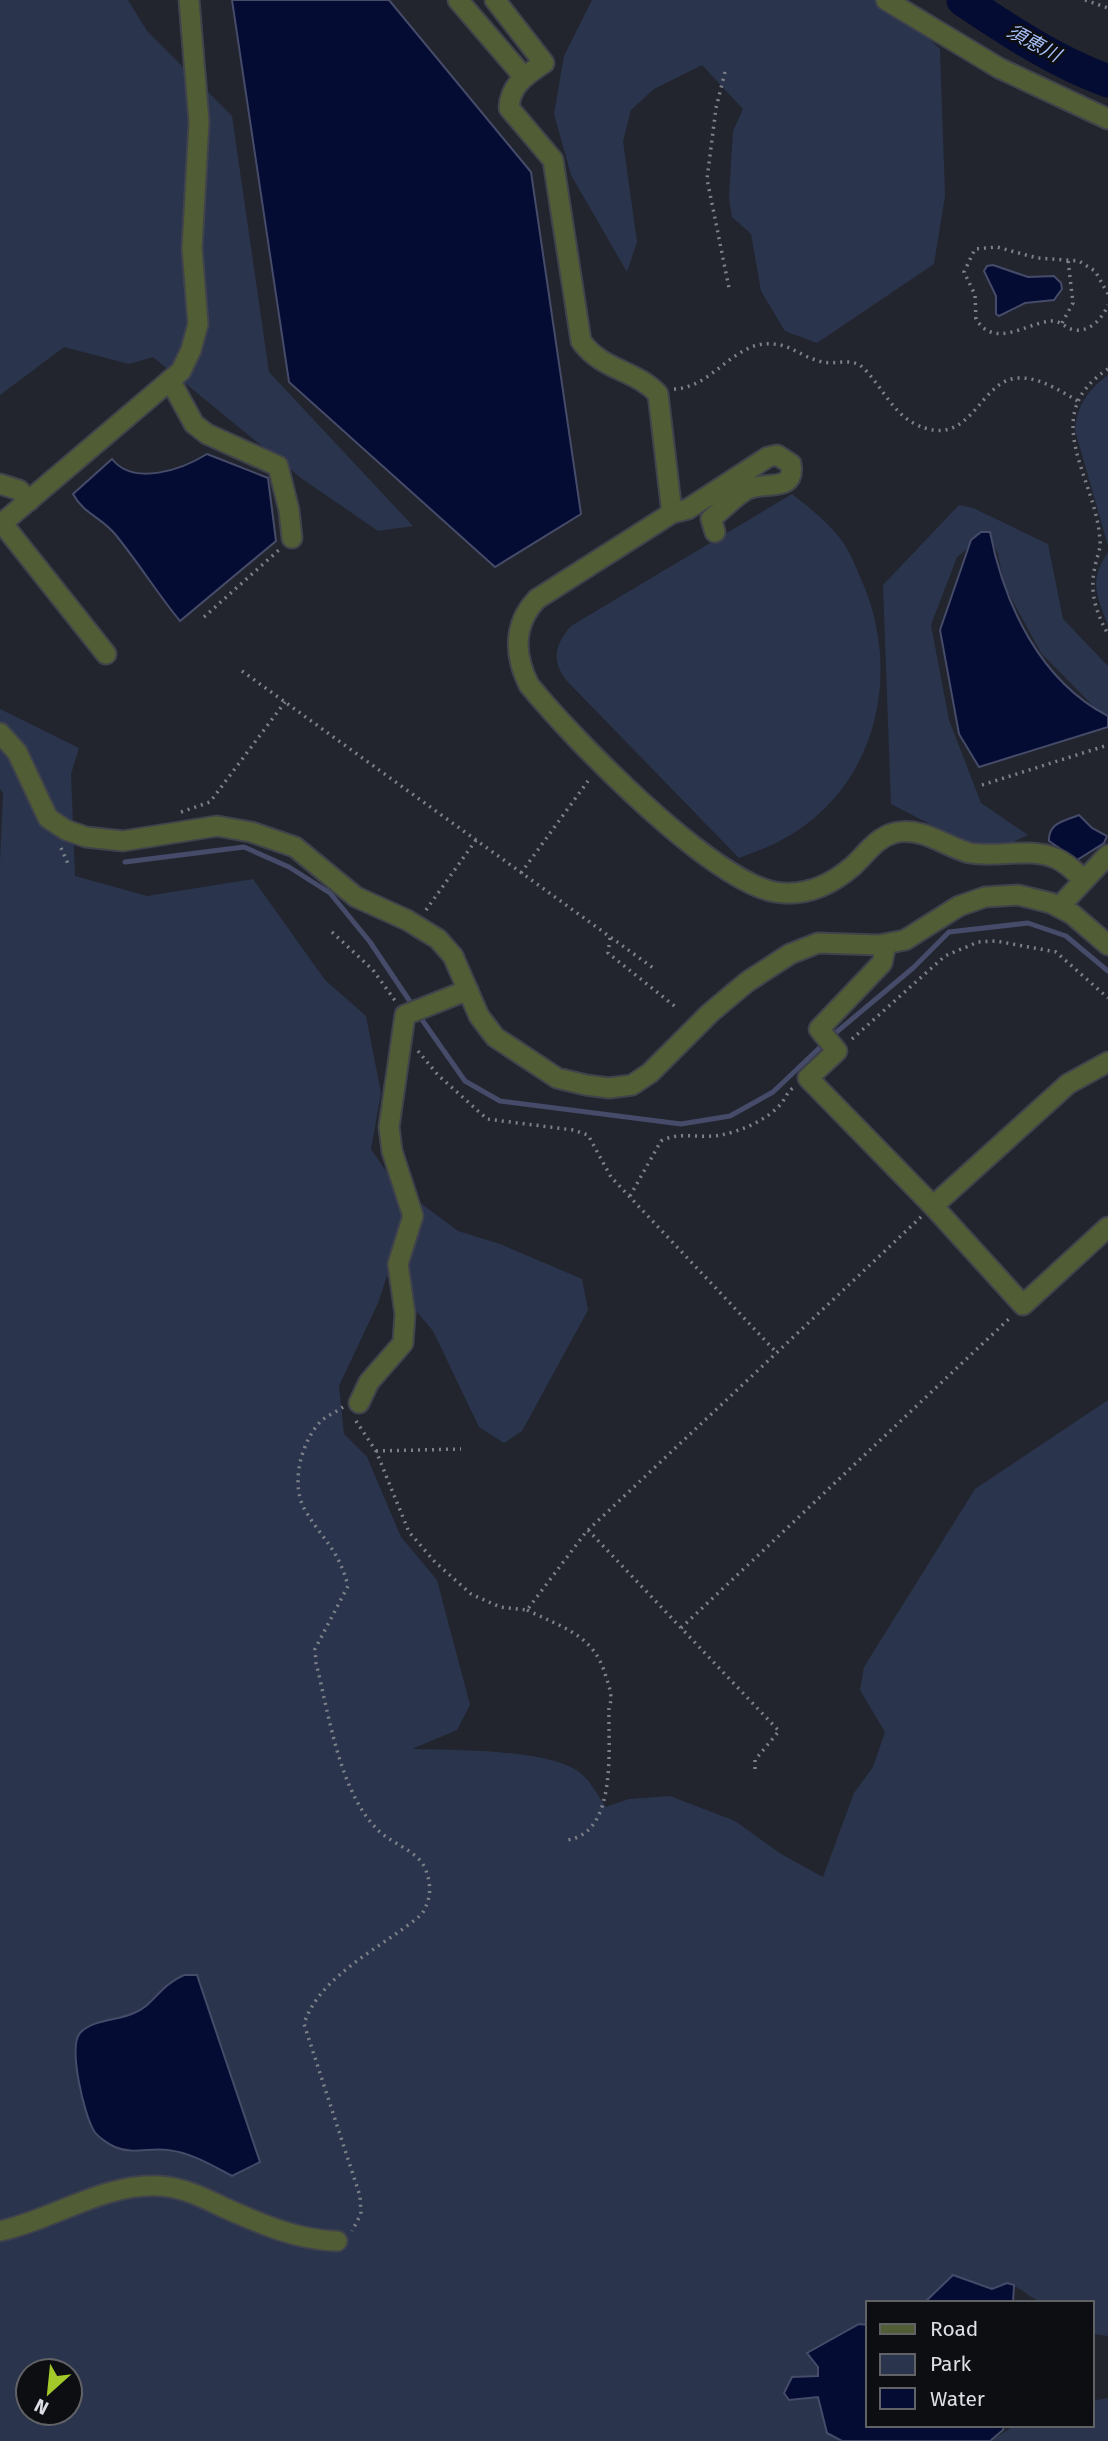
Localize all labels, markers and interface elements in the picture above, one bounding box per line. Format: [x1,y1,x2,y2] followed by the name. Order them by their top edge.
[1003,19,1066,67] water label: 須恵川
[866,2301,1094,2427] legend
[930,2316,978,2342] text: Road
[930,2351,972,2377] text: Park
[14,2357,84,2427] north arrow
[930,2386,985,2412] text: Water
[31,2394,52,2420] text: N

